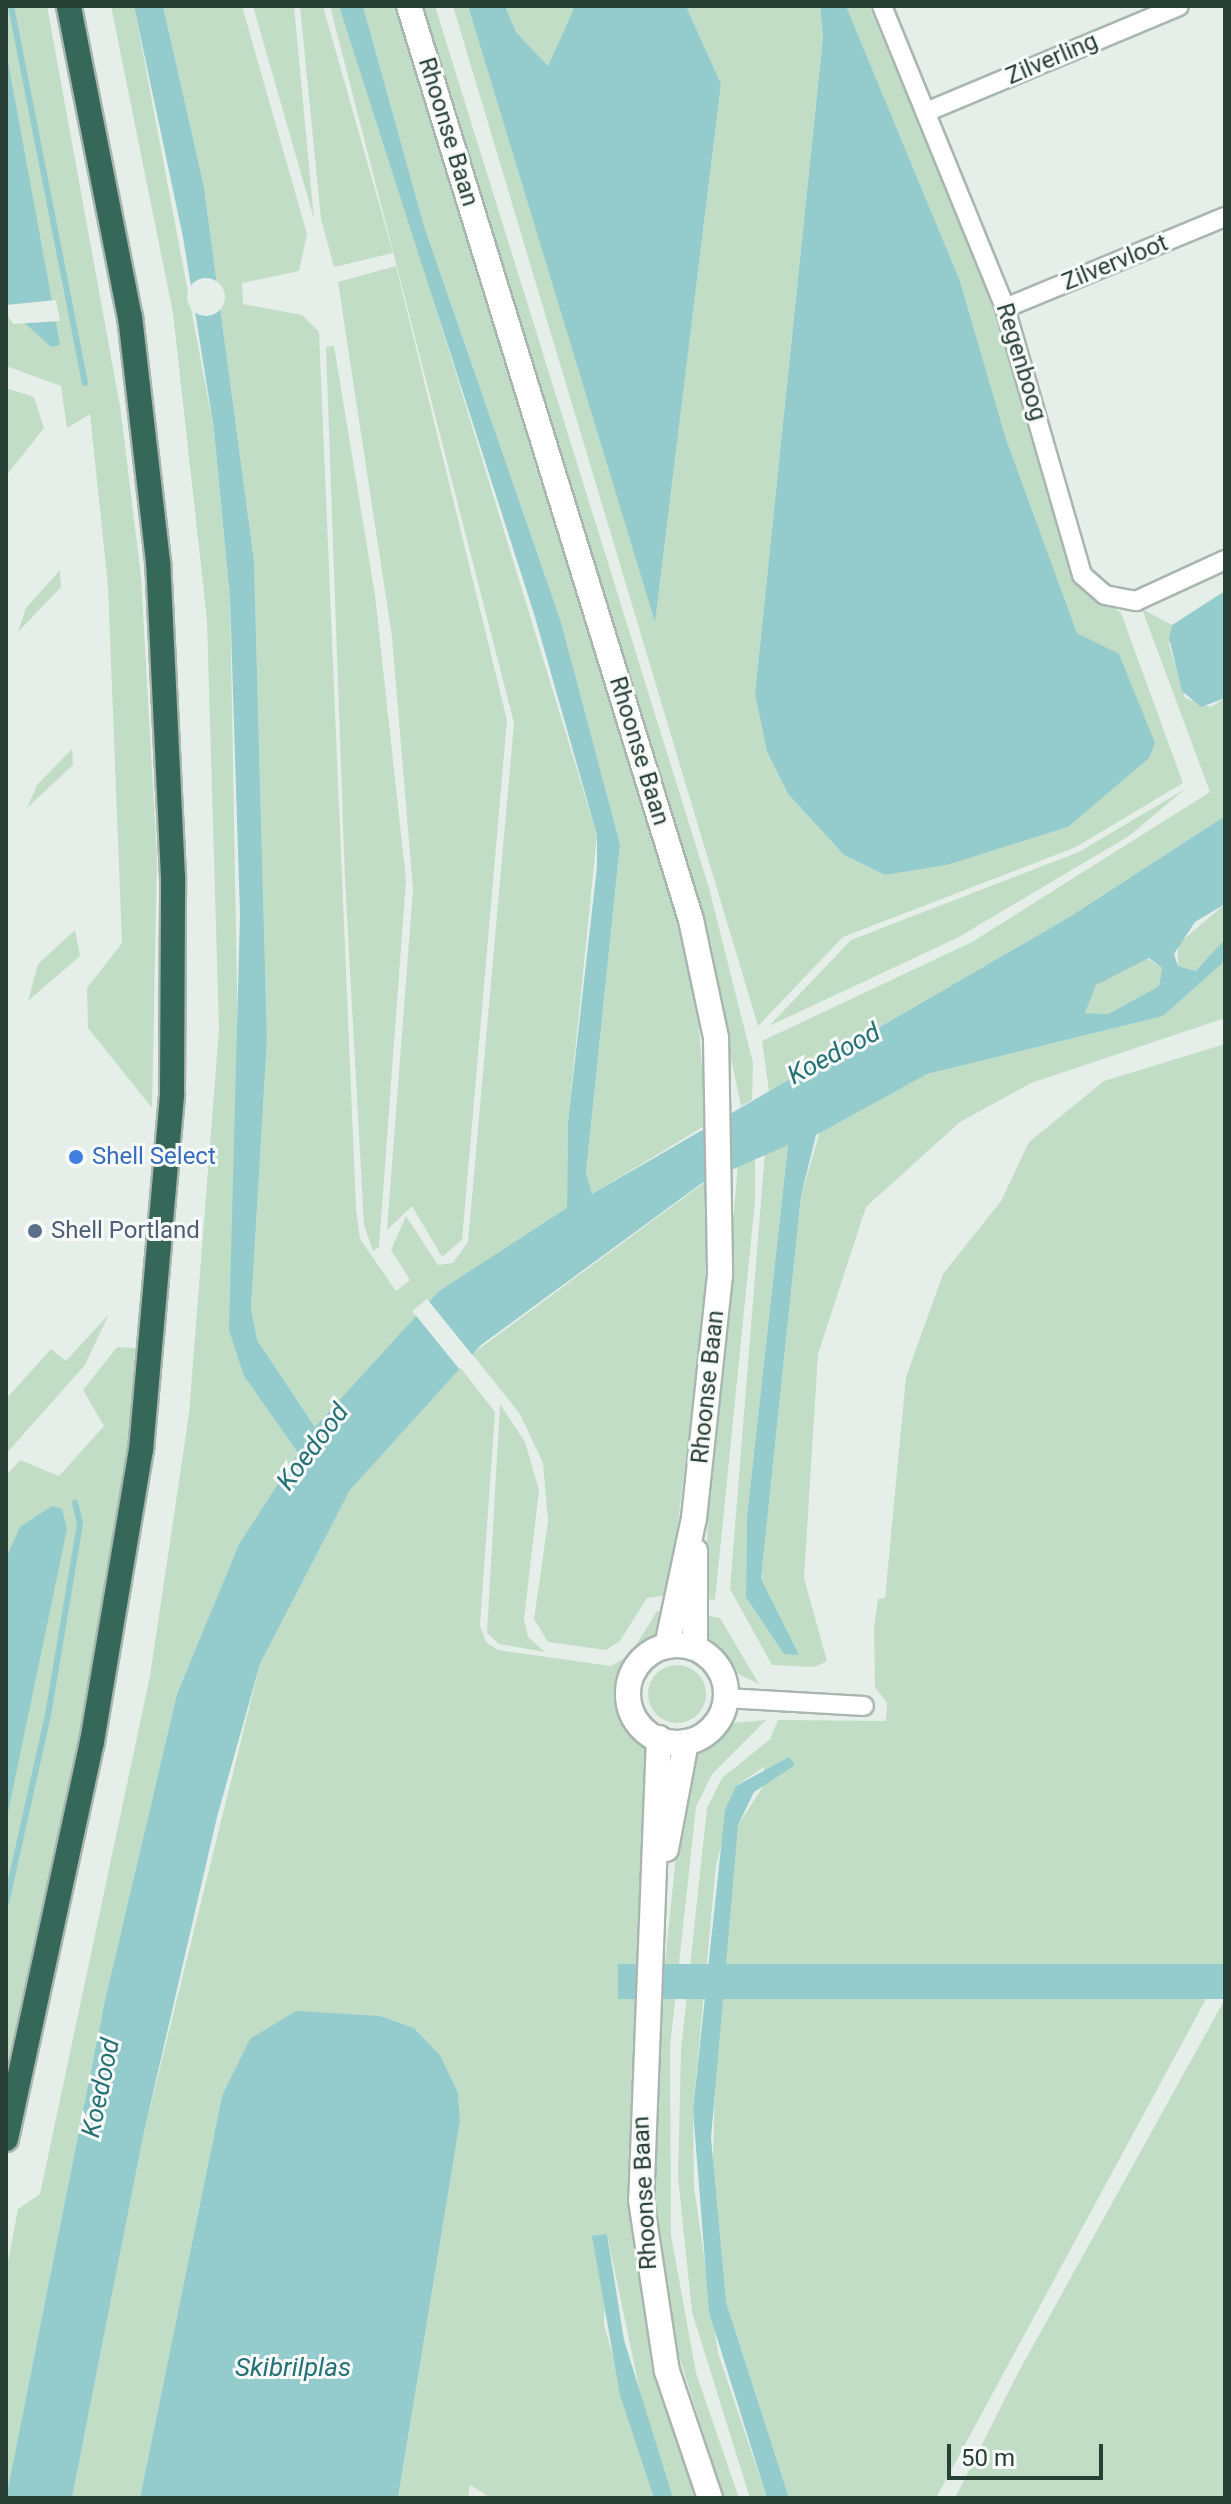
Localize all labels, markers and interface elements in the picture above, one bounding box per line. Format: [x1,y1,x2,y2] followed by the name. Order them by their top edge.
[1002,27,1102,91] street label: Zilverling
[412,54,484,210] street label: Rhoonse Baan
[1058,229,1172,297] street label: Zilvervloot
[989,300,1053,424] street label: Regenboog
[603,673,675,829] street label: Rhoonse Baan
[782,1017,886,1091] water label: Koedood
[92,1143,216,1171] place label: Shell Select
[67,1148,85,1166] marker: Shell Select
[51,1217,200,1245] place label: Shell Portland
[26,1222,44,1240] marker: Shell Portland
[686,1309,730,1465] street label: Rhoonse Baan
[270,1398,356,1496] water label: Koedood
[75,2036,127,2140] water label: Koedood
[627,2115,663,2271] street label: Rhoonse Baan
[235,2352,351,2384] water label: Skibrilplas
[951,2428,1107,2478] scale bar
[961,2444,1015,2472] text: 50 m

